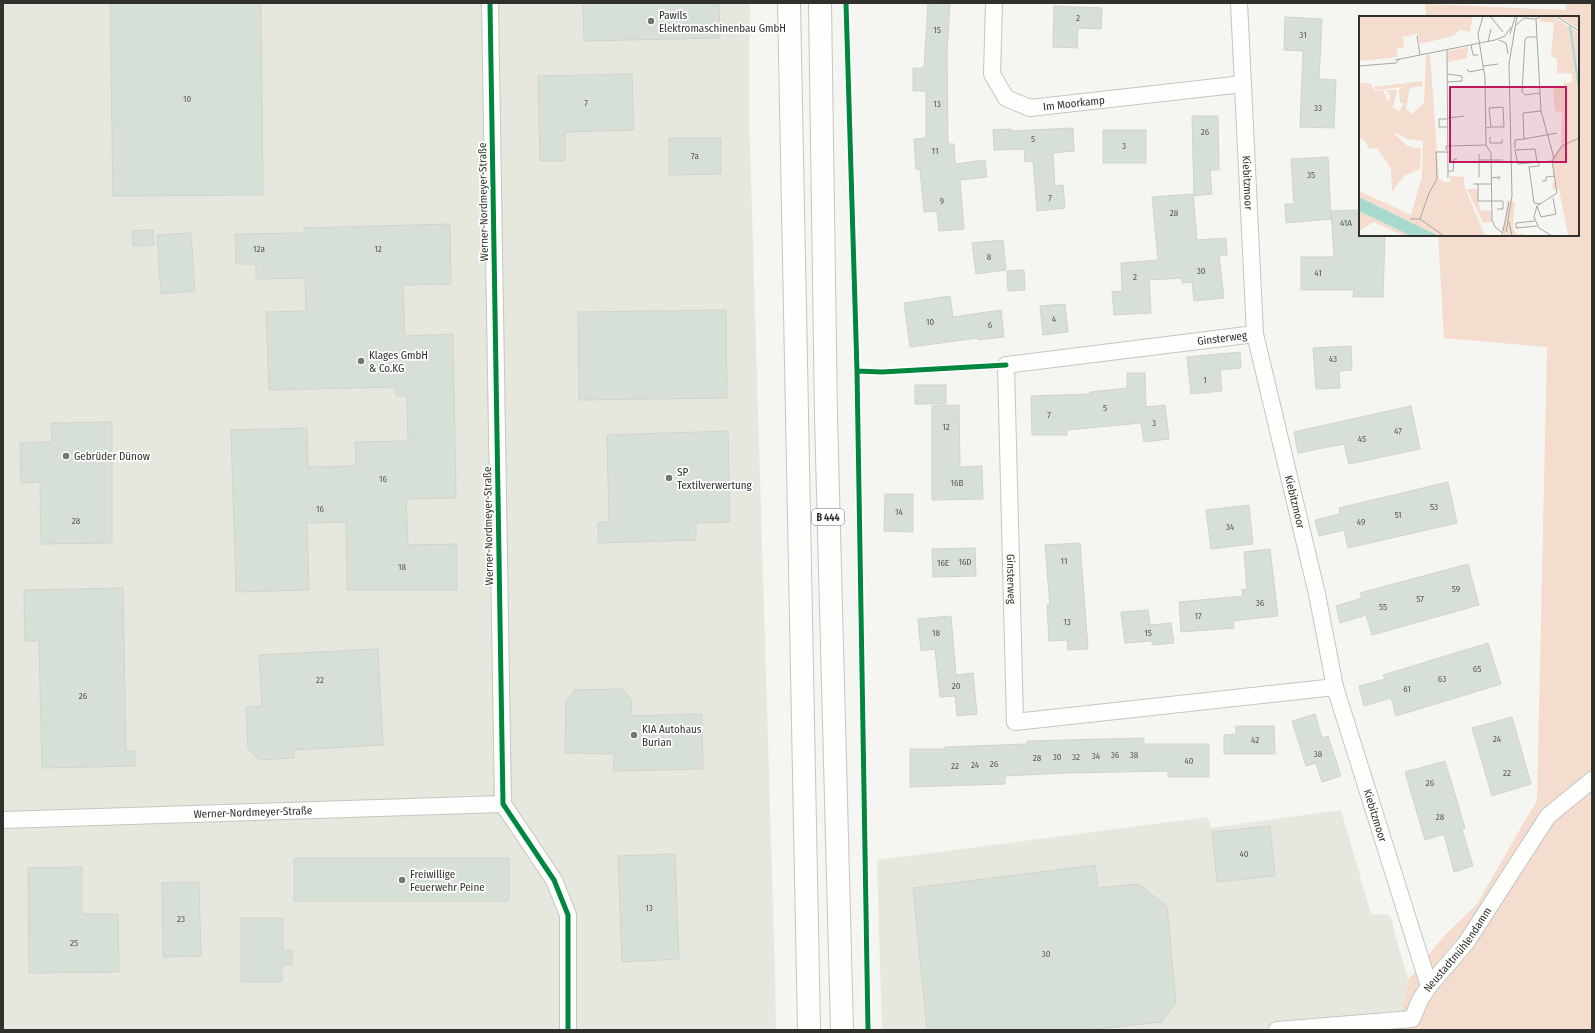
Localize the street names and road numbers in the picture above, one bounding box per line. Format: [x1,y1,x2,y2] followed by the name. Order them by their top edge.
[1042,94,1106,113] street label: Im Moorkamp
[476,143,491,261] street label: Werner-Nordmeyer-Straße
[1239,155,1255,211] street label: Kiebitzmoor
[1196,329,1249,348] street label: Ginsterweg
[481,467,496,585] street label: Werner-Nordmeyer-Straße
[1282,474,1307,530] street label: Kiebitzmoor
[812,509,844,525] road number: B 444
[1004,554,1018,605] street label: Ginsterweg
[1361,788,1389,844] street label: Kiebitzmoor
[193,804,312,821] street label: Werner-Nordmeyer-Straße
[1421,905,1494,994] street label: Neustadtmühlendamm

